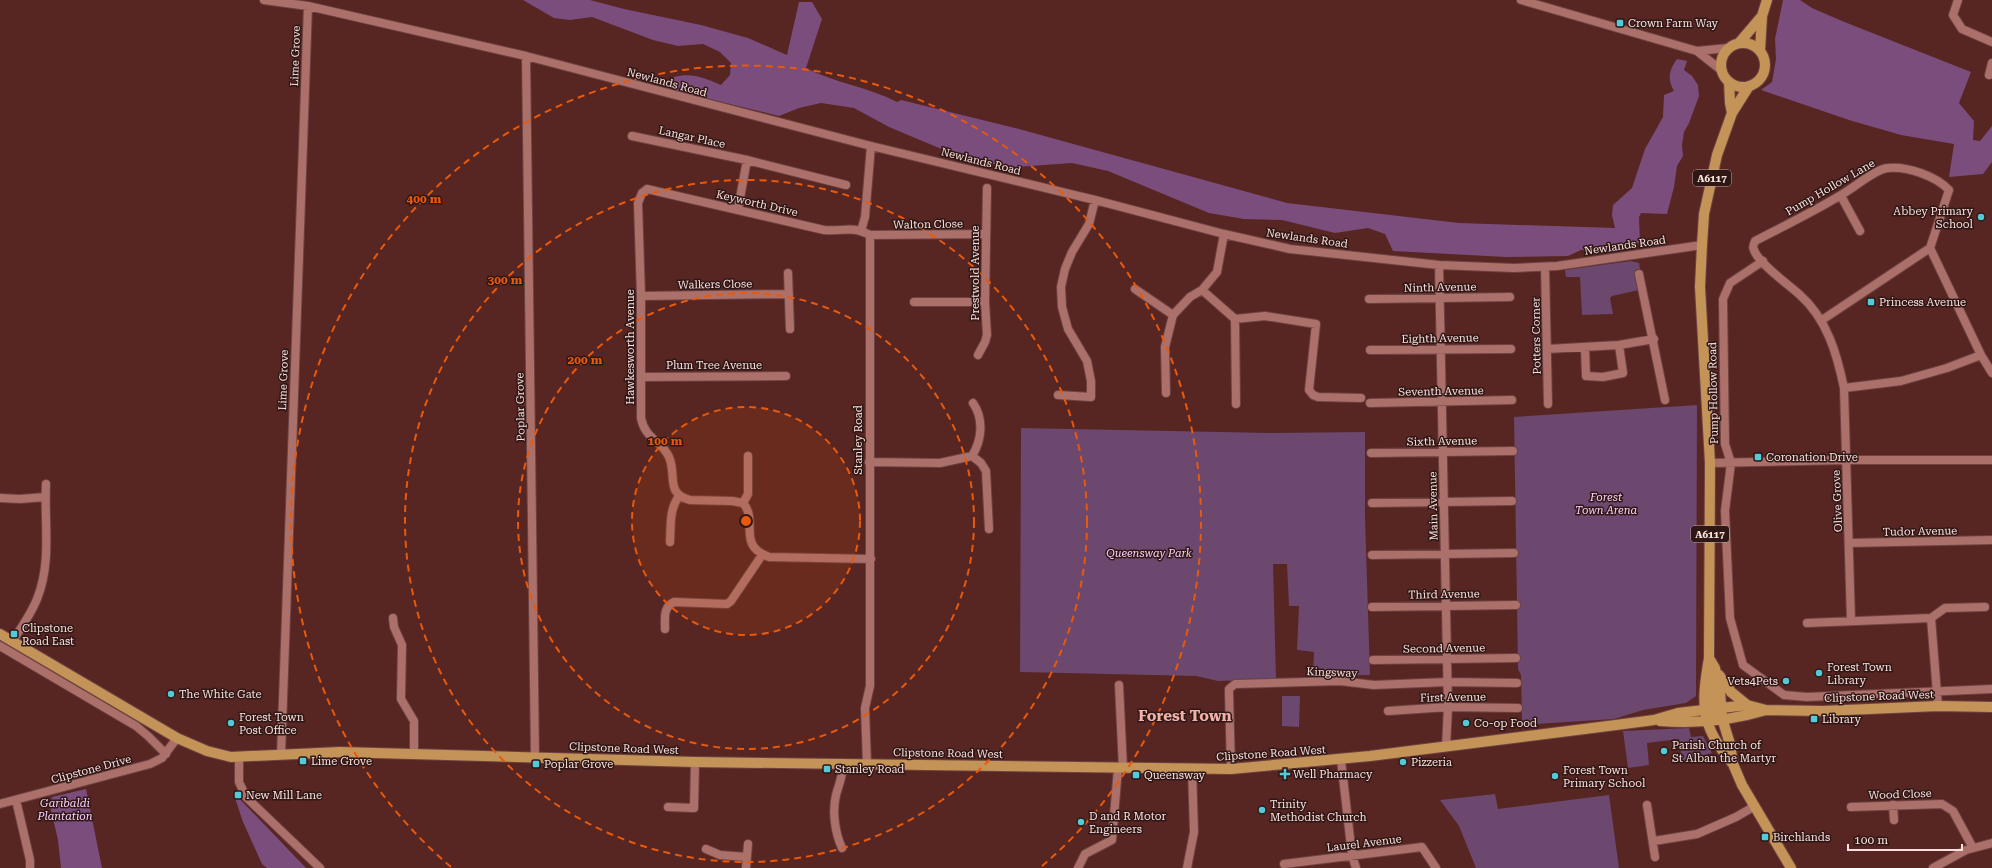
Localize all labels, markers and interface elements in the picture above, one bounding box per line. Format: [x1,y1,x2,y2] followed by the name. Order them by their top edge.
[1628,17,1719,30] place label: Crown Farm Way
[1615,18,1625,28] marker: Crown Farm Way
[288,25,303,87] street label: Lime Grove
[625,66,708,99] street label: Newlands Road
[657,124,726,151] street label: Langar Place
[939,145,1022,178] street label: Newlands Road
[1783,157,1877,218] street label: Pump Hollow Lane
[1693,170,1731,186] road number: A6117
[715,188,799,219] street label: Keyworth Drive
[407,192,442,206] text: 400 m
[1893,205,1974,231] place label: Abbey Primary School
[1976,212,1986,222] marker: Abbey Primary School
[893,217,963,232] street label: Walton Close
[969,225,982,321] street label: Prestwold Avenue
[1265,226,1349,251] street label: Newlands Road
[1583,233,1667,258] street label: Newlands Road
[488,273,523,287] text: 300 m
[678,277,752,292] street label: Walkers Close
[1403,280,1477,295] street label: Ninth Avenue
[624,289,637,405] street label: Hawkesworth Avenue
[1879,296,1966,309] place label: Princess Avenue
[1529,297,1544,375] street label: Potters Corner
[1866,297,1876,307] marker: Princess Avenue
[1401,331,1479,346] street label: Eighth Avenue
[1706,342,1721,444] street label: Pump Hollow Road
[276,349,291,411] street label: Lime Grove
[568,353,603,367] text: 200 m
[666,359,762,372] street label: Plum Tree Avenue
[513,372,528,442] street label: Poplar Grove
[1398,384,1484,399] street label: Seventh Avenue
[852,405,865,475] street label: Stanley Road
[648,434,683,448] text: 100 m
[1407,434,1477,449] street label: Sixth Avenue
[1766,451,1858,464] place label: Coronation Drive
[1753,452,1763,462] marker: Coronation Drive
[1830,470,1845,532] street label: Olive Grove
[1426,471,1441,541] street label: Main Avenue
[1575,491,1637,517] park label: Forest Town Arena
[739,514,753,528] centre of rings
[1883,524,1957,539] street label: Tudor Avenue
[1691,526,1729,542] road number: A6117
[1106,547,1192,560] park label: Queensway Park
[1408,587,1480,602] street label: Third Avenue
[22,622,74,648] place label: Clipstone Road East
[9,629,19,639] marker: Clipstone Road East
[1403,641,1485,656] street label: Second Avenue
[1827,661,1892,687] place label: Forest Town Library
[1306,665,1358,680] street label: Kingsway
[1814,668,1824,678] marker: Forest Town Library
[1727,675,1778,688] place label: Vets4Pets
[1781,676,1791,686] marker: Vets4Pets
[179,688,262,701] place label: The White Gate
[1824,688,1934,705] street label: Clipstone Road West
[166,689,176,699] marker: The White Gate
[1420,690,1486,705] street label: First Avenue
[1138,707,1232,725] district label: Forest Town
[239,711,304,737] place label: Forest Town Post Office
[1822,713,1862,726] place label: Library
[1809,714,1819,724] marker: Library
[1474,717,1537,730] place label: Co-op Food
[226,718,236,728] marker: Forest Town Post Office
[1461,718,1471,728] marker: Co-op Food
[1672,739,1777,765] place label: Parish Church of St Alban the Martyr
[569,740,679,757] street label: Clipstone Road West
[1216,743,1326,764] street label: Clipstone Road West
[893,746,1003,761] street label: Clipstone Road West
[1659,746,1669,756] marker: Parish Church of St Alban the Martyr
[50,753,133,786] street label: Clipstone Drive
[311,755,372,768] place label: Lime Grove
[298,756,308,766] marker: Lime Grove
[1411,756,1452,769] place label: Pizzeria
[1398,757,1408,767] marker: Pizzeria
[544,758,613,771] place label: Poplar Grove
[531,759,541,769] marker: Poplar Grove
[835,763,904,776] place label: Stanley Road
[822,764,832,774] marker: Stanley Road
[1563,764,1646,790] place label: Forest Town Primary School
[1293,768,1373,781] place label: Well Pharmacy
[1144,769,1206,782] place label: Queensway
[1280,769,1290,779] marker: Well Pharmacy
[1131,770,1141,780] marker: Queensway
[1550,771,1560,781] marker: Forest Town Primary School
[1868,787,1932,802] street label: Wood Close
[246,789,322,802] place label: New Mill Lane
[233,790,243,800] marker: New Mill Lane
[36,797,93,823] park label: Garibaldi Plantation
[1270,798,1367,824] place label: Trinity Methodist Church
[1257,805,1267,815] marker: Trinity Methodist Church
[1089,810,1166,836] place label: D and R Motor Engineers
[1076,817,1086,827] marker: D and R Motor Engineers
[1848,826,1962,852] scale bar
[1773,831,1830,844] place label: Birchlands
[1326,832,1402,855] street label: Laurel Avenue
[1760,832,1770,842] marker: Birchlands
[1854,833,1888,847] text: 100 m

